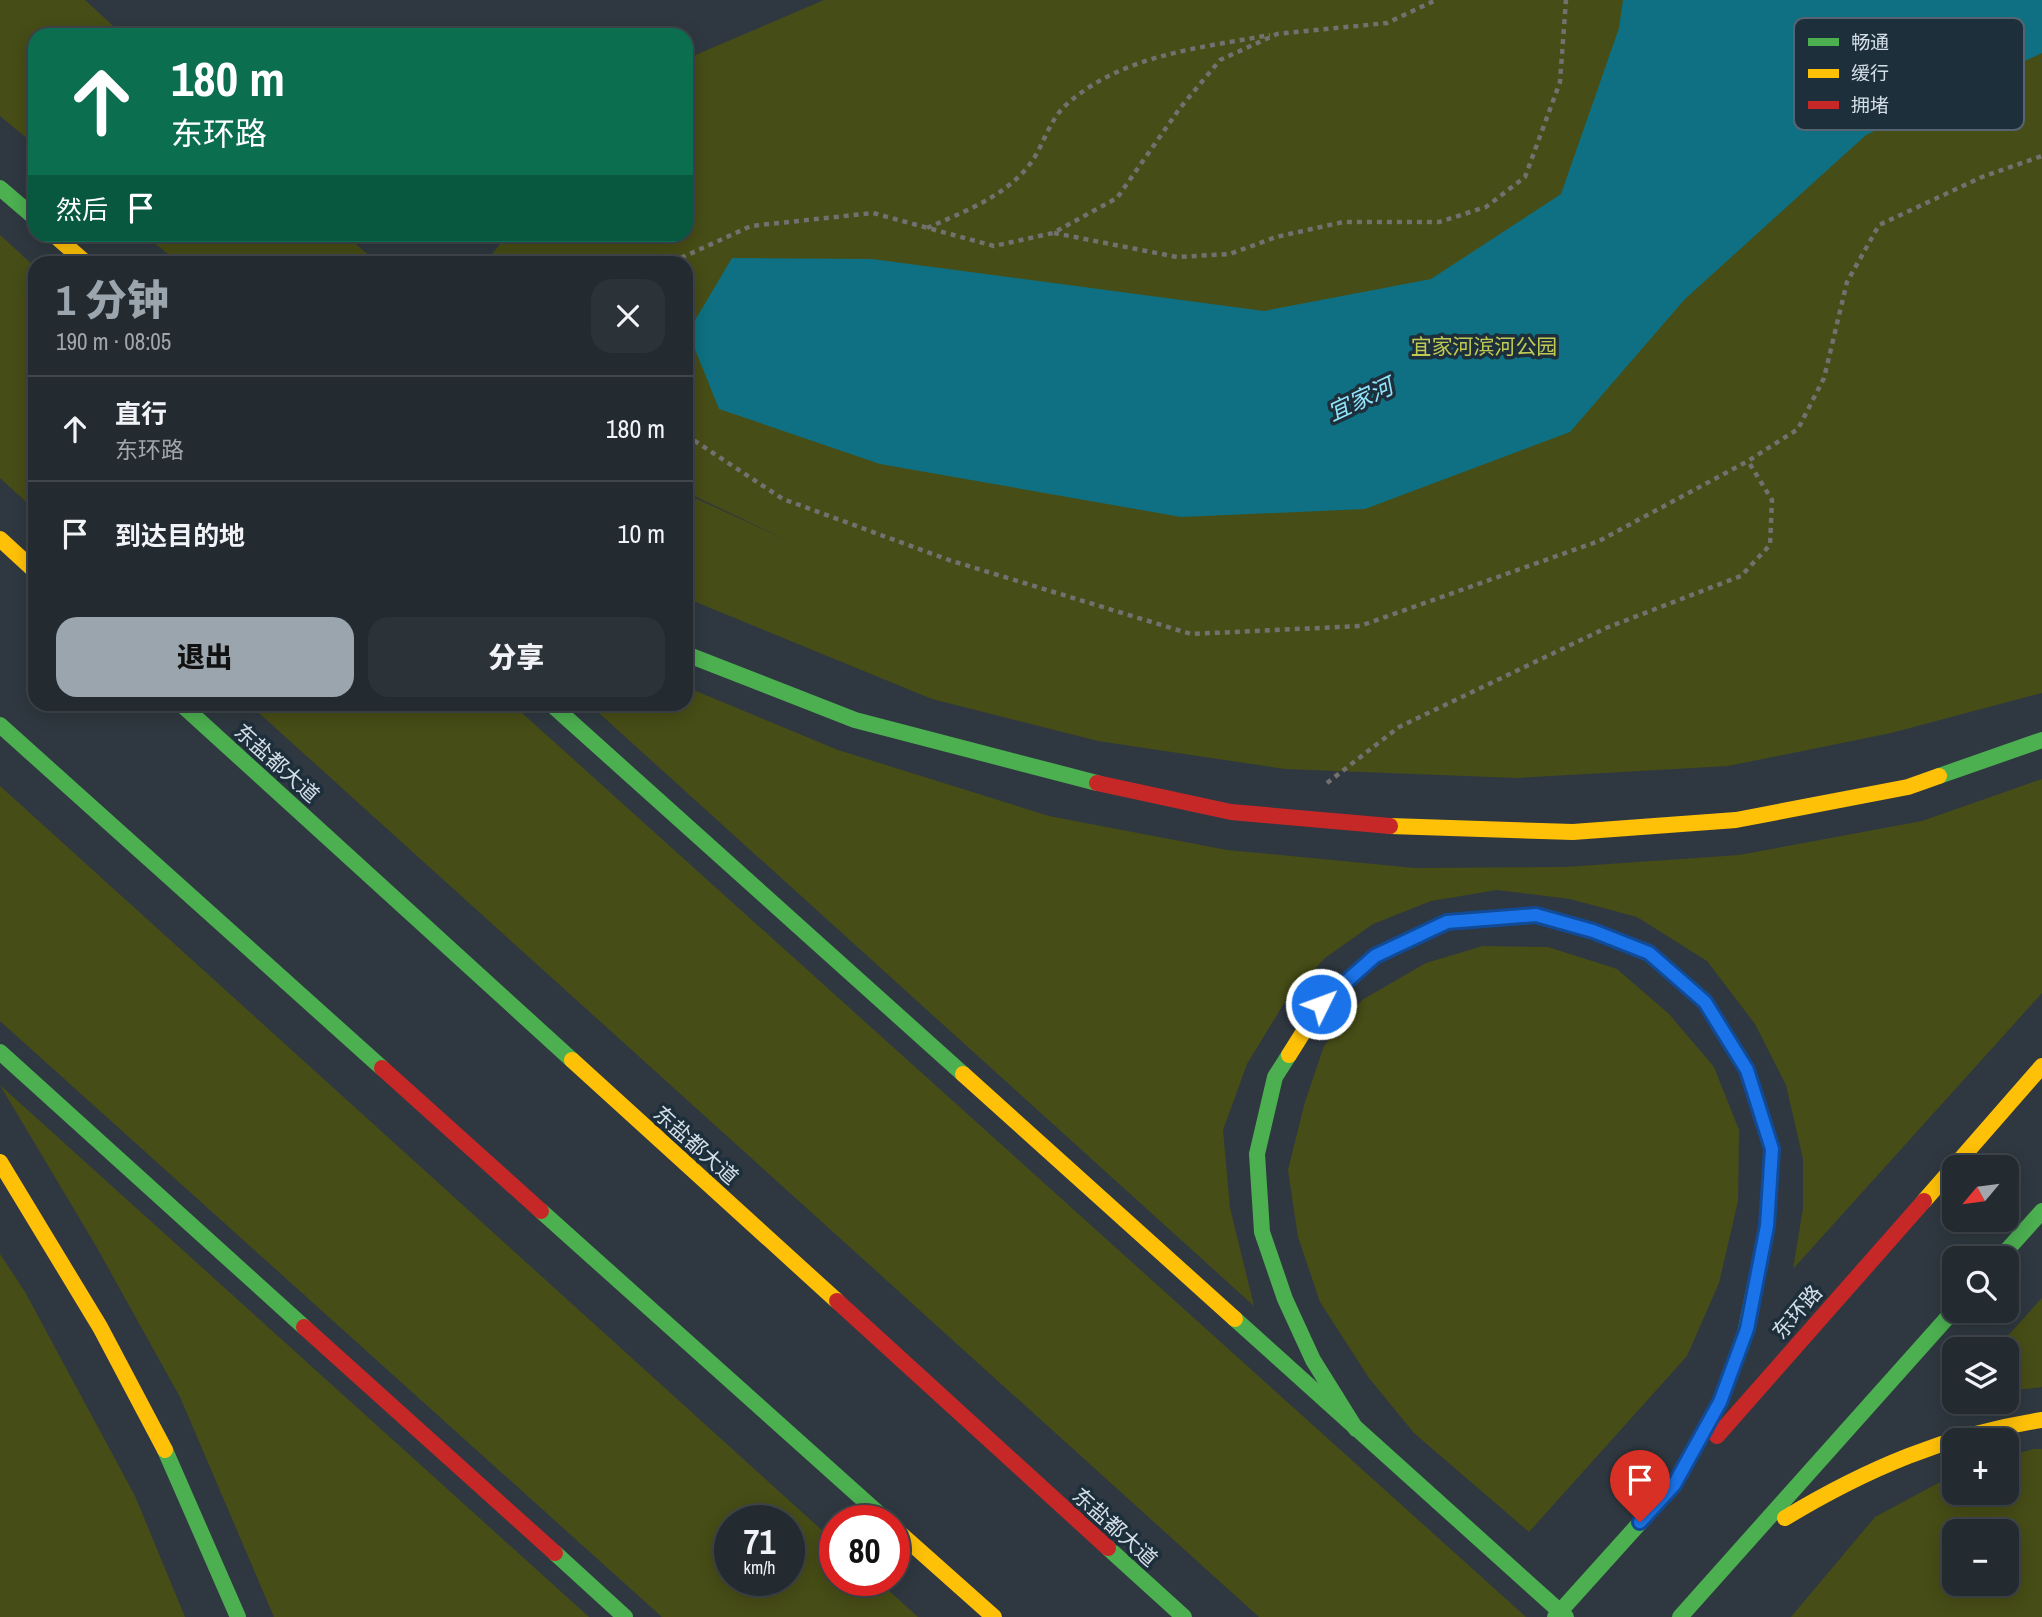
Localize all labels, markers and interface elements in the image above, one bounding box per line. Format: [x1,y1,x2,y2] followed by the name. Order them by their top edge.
[1794,18,2024,130] legend
[1851,29,1889,55] text: 畅通
[171,45,285,111] text: 180 m
[56,56,147,147] icon: ahead
[1851,60,1889,86] text: 缓行
[1851,92,1889,118] text: 拥堵
[171,112,267,155] text: 东环路
[122,189,160,227] icon: arrive
[56,192,108,227] text: 然后
[56,272,169,328] text: 1 分钟
[591,279,665,353] button: close
[56,326,171,357] text: 190 m · 08:05
[1411,332,1558,361] park label: 宜家河滨河公园
[1322,369,1401,428] water label: 宜家河
[115,396,167,431] text: 直行
[56,410,94,448] icon: ahead
[606,411,665,446] text: 180 m
[115,434,184,465] text: 东环路
[56,515,94,553] icon: arrive
[618,516,665,551] text: 10 m
[115,518,245,553] text: 到达目的地
[56,617,354,697] button: 退出
[368,617,665,697] button: 分享
[228,717,326,809] street label: 东盐都大道
[1284,967,1358,1041] position arrow
[647,1099,745,1191] street label: 东盐都大道
[1942,1155,2020,1232] north arrow
[1942,1155,2019,1596] map controls
[1942,1246,2019,1323] button: search
[1765,1279,1829,1345] street label: 东环路
[1942,1337,2019,1414] button: layers
[1942,1428,2019,1505] button: +
[1610,1450,1670,1522] pin
[1621,1461,1659,1499] icon: arrive
[1066,1481,1164,1573] street label: 东盐都大道
[819,1505,910,1596] speed limit sign: 80
[744,1518,775,1565] text: 71
[1942,1519,2019,1596] button: −
[744,1555,776,1580] text: km/h

